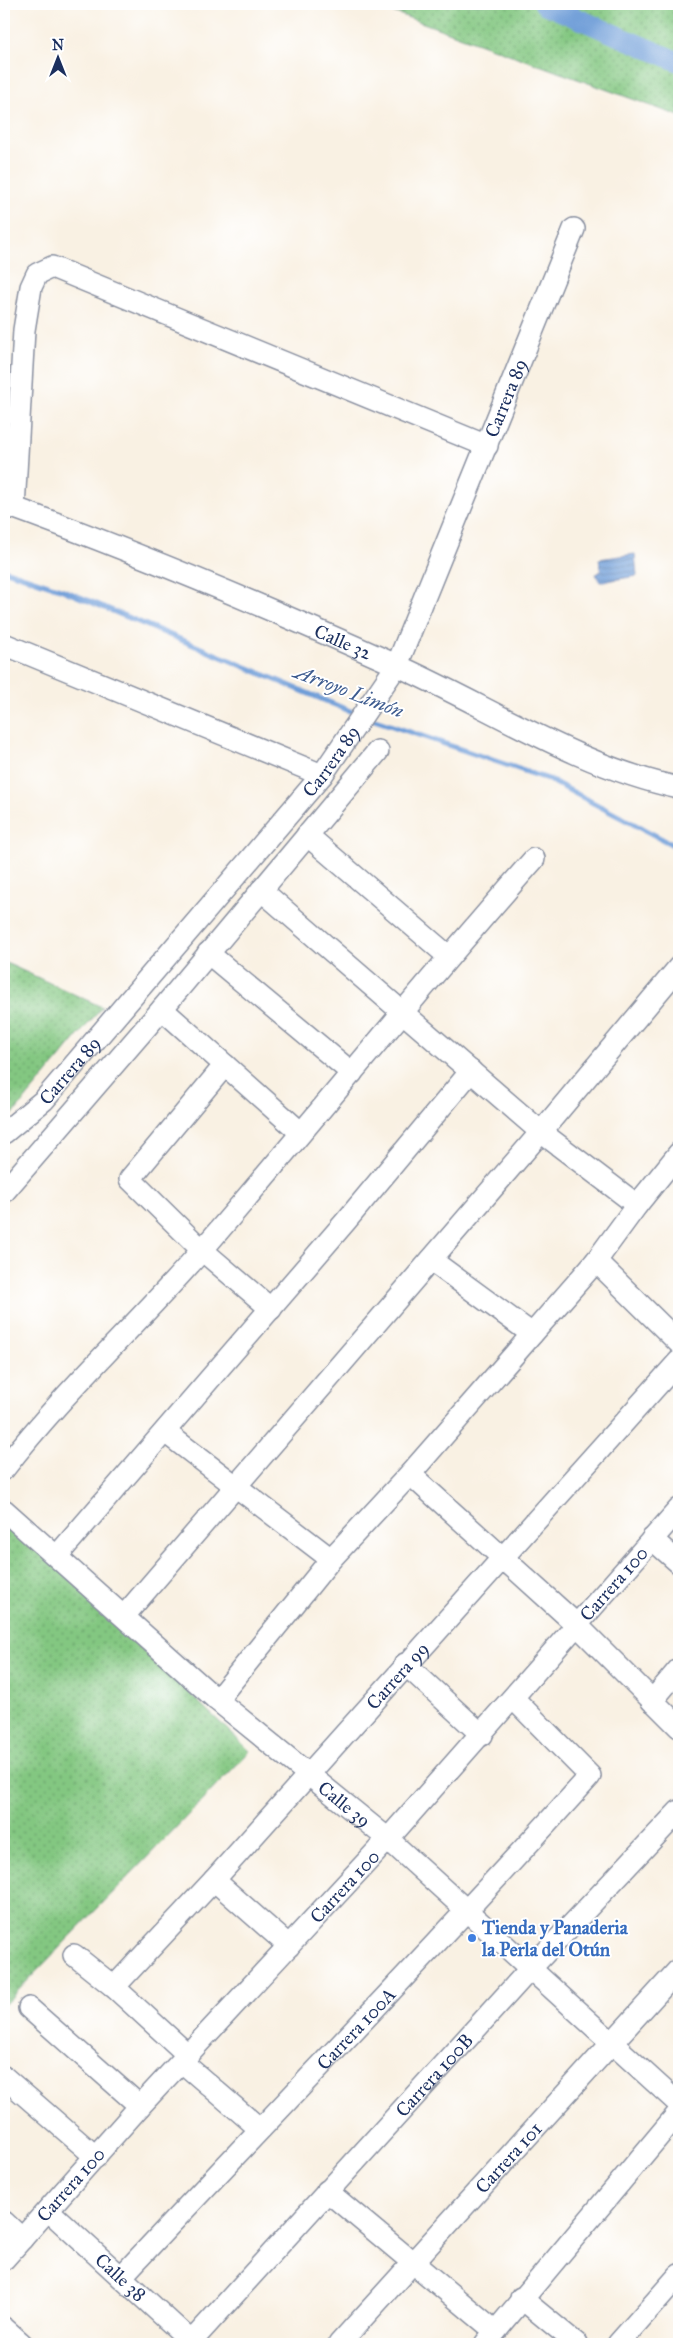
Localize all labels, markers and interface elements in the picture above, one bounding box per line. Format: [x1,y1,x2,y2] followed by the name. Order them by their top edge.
[32,32,82,82] north arrow
[52,37,64,54] text: N
[479,355,532,440] street label: Carrera 89
[311,619,376,664] street label: Calle 32
[289,658,407,723] water label: Arroyo Limón
[297,721,364,801] street label: Carrera 89
[34,1031,105,1109] street label: Carrera 89
[574,1541,652,1625] street label: Carrera 100
[361,1637,433,1714] street label: Carrera 99
[314,1776,376,1832] street label: Calle 39
[305,1845,384,1927] street label: Carrera 100
[481,1916,629,1961] place label: Tienda y Panaderia la Perla del Otún
[466,1932,478,1944] marker: Tienda y Panaderia la Perla del Otún
[312,1982,400,2074] street label: Carrera 100A
[390,2029,477,2121] street label: Carrera 100B
[470,2117,546,2198] street label: Carrera 101
[31,2142,110,2226] street label: Carrera 100
[91,2248,151,2306] street label: Calle 38

